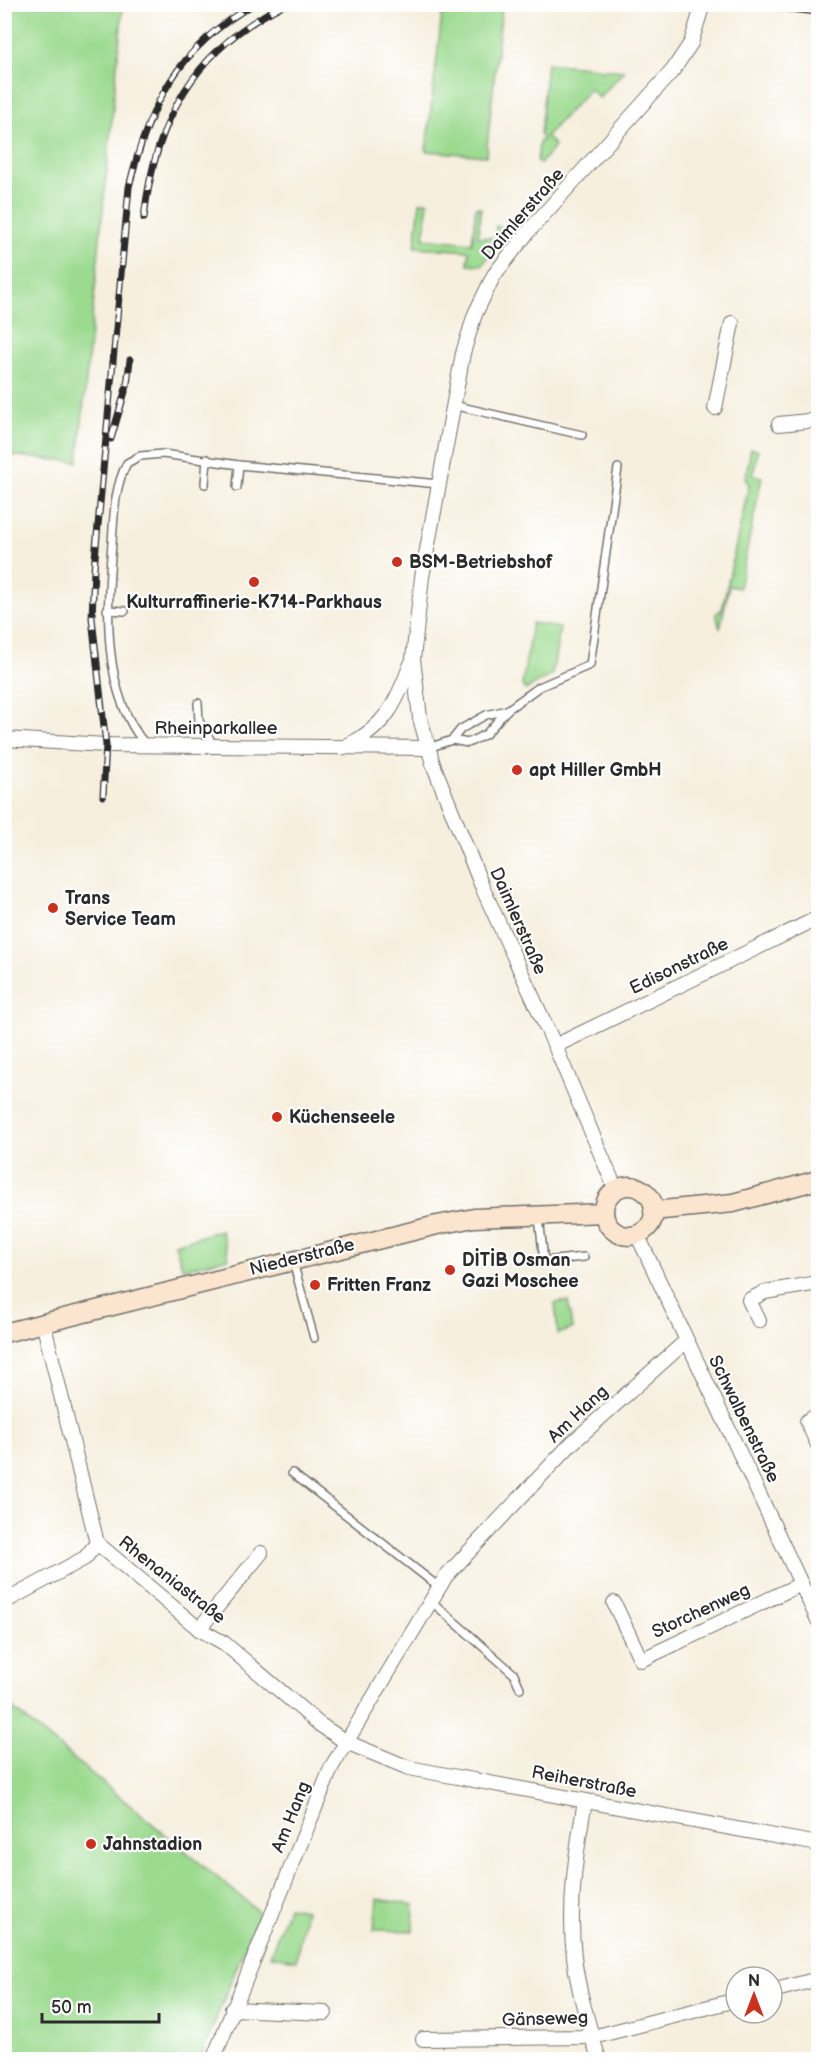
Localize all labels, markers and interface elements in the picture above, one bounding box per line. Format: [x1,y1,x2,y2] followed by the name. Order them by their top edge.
[477,164,569,264] street label: Daimlerstraße
[409,552,553,573] place label: BSM-Betriebshof
[390,555,404,569] marker: BSM-Betriebshof
[247,575,261,589] marker: Kulturraffinerie-K714-Parkhaus
[126,592,382,613] place label: Kulturraffinerie-K714-Parkhaus
[155,718,278,739] street label: Rheinparkallee
[529,760,662,781] place label: apt Hiller GmbH
[510,763,524,777] marker: apt Hiller GmbH
[485,864,551,978] street label: Daimlerstraße
[65,888,176,930] place label: Trans Service Team
[46,901,60,915] marker: Trans Service Team
[626,933,732,999] street label: Edisonstraße
[289,1107,395,1128] place label: Küchenseele
[270,1110,284,1124] marker: Küchenseele
[247,1234,357,1280] street label: Niederstraße
[462,1247,579,1292] place label: DİTİB Osman Gazi Moschee
[443,1263,457,1277] marker: DİTİB Osman Gazi Moschee
[327,1275,431,1296] place label: Fritten Franz
[308,1278,322,1292] marker: Fritten Franz
[704,1352,784,1486] street label: Schwalbenstraße
[544,1381,612,1447] street label: Am Hang
[114,1532,230,1628] street label: Rhenaniastraße
[649,1579,753,1643] street label: Storchenweg
[530,1762,638,1803] street label: Reiherstraße
[267,1778,315,1856] street label: Am Hang
[103,1834,202,1855] place label: Jahnstadion
[84,1837,98,1851] marker: Jahnstadion
[724,1965,784,2025] north arrow
[748,1972,760,1991] text: N
[42,1986,159,2024] scale bar
[51,1997,92,2018] text: 50 m
[501,2007,589,2031] street label: Gänseweg

